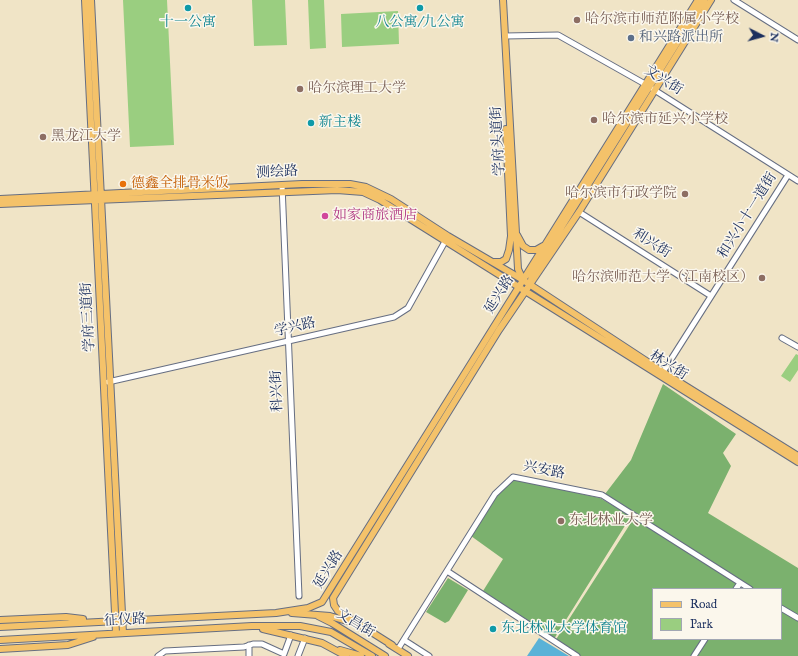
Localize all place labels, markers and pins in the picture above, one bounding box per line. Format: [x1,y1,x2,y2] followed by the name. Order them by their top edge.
[183,3,193,13] marker: 十一公寓
[415,3,425,13] marker: 八公寓/九公寓
[585,12,739,28] place label: 哈尔滨市师范附属小学校
[160,15,216,31] place label: 十一公寓
[376,15,464,31] place label: 八公寓/九公寓
[572,15,582,25] marker: 哈尔滨市师范附属小学校
[639,30,723,46] place label: 和兴路派出所
[626,33,636,43] marker: 和兴路派出所
[308,81,406,97] place label: 哈尔滨理工大学
[295,84,305,94] marker: 哈尔滨理工大学
[602,112,728,128] place label: 哈尔滨市延兴小学校
[319,115,361,131] place label: 新主楼
[589,115,599,125] marker: 哈尔滨市延兴小学校
[306,118,316,128] marker: 新主楼
[51,129,121,145] place label: 黑龙江大学
[38,132,48,142] marker: 黑龙江大学
[131,176,229,192] place label: 德鑫全排骨米饭
[118,179,128,189] marker: 德鑫全排骨米饭
[565,186,677,202] place label: 哈尔滨市行政学院
[680,189,690,199] marker: 哈尔滨市行政学院
[333,208,417,224] place label: 如家商旅酒店
[320,211,330,221] marker: 如家商旅酒店
[572,270,754,286] place label: 哈尔滨师范大学（江南校区）
[757,273,767,283] marker: 哈尔滨师范大学（江南校区）
[569,513,653,529] place label: 东北林业大学
[556,516,566,526] marker: 东北林业大学
[501,621,627,637] place label: 东北林业大学体育馆
[488,624,498,634] marker: 东北林业大学体育馆

